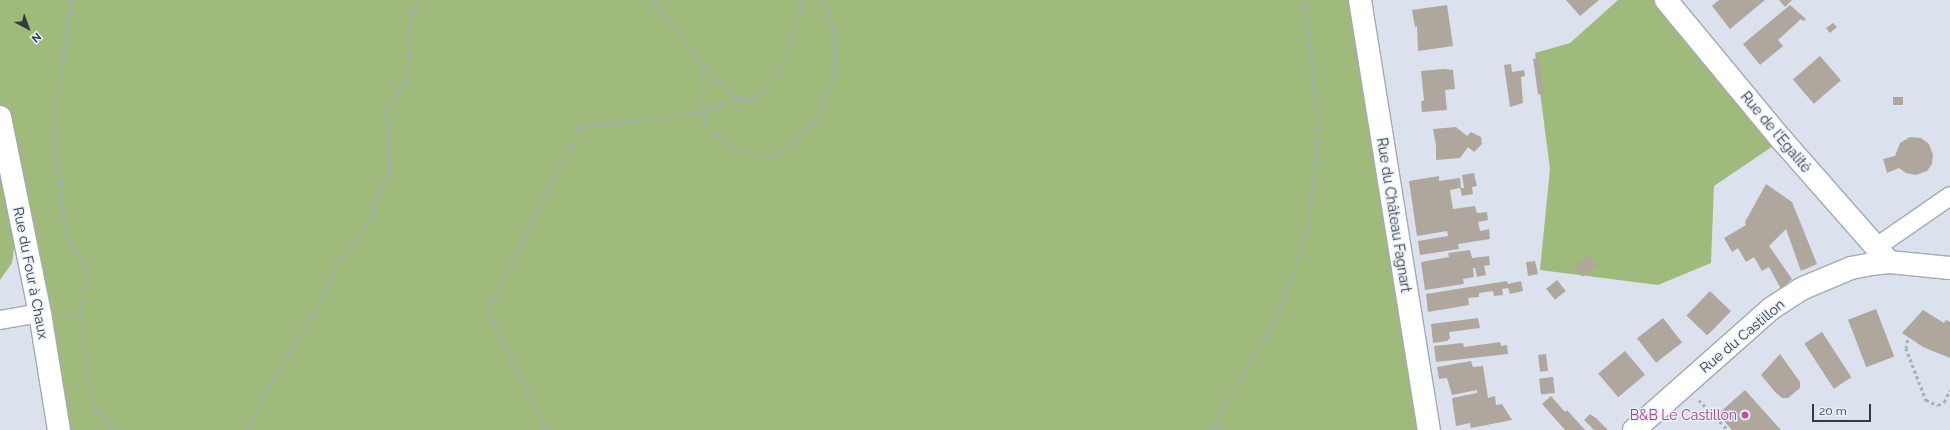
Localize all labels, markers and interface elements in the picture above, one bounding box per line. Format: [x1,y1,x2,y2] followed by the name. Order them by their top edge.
[8,8,48,48] north arrow
[29,30,44,45] text: N
[1737,88,1815,176] street label: Rue de l'Egalité
[1373,136,1415,294] street label: Rue du Château Fagnart
[10,205,52,341] street label: Rue du Four à Chaux
[1696,296,1788,376] street label: Rue du Castillon
[1814,396,1873,422] scale bar
[1819,404,1847,418] text: 20 m
[1630,407,1737,423] place label: B&B Le Castillon
[1740,410,1750,420] marker: B&B Le Castillon

